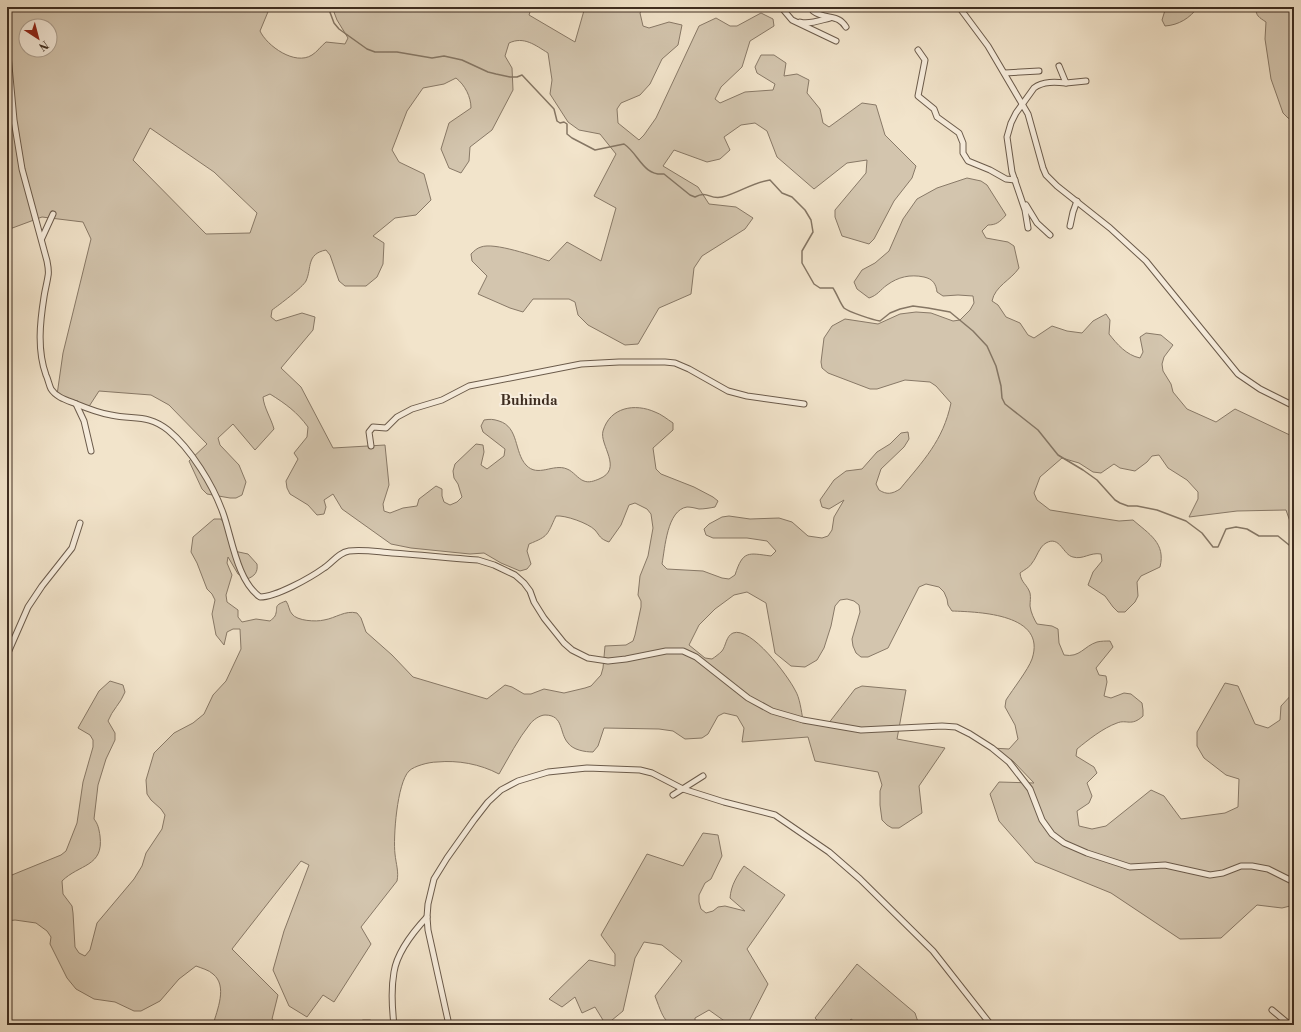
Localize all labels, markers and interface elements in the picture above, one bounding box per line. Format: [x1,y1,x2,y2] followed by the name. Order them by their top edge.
[18,18,58,58] north arrow
[35,37,51,54] text: N
[500,392,558,410] district label: Buhinda

